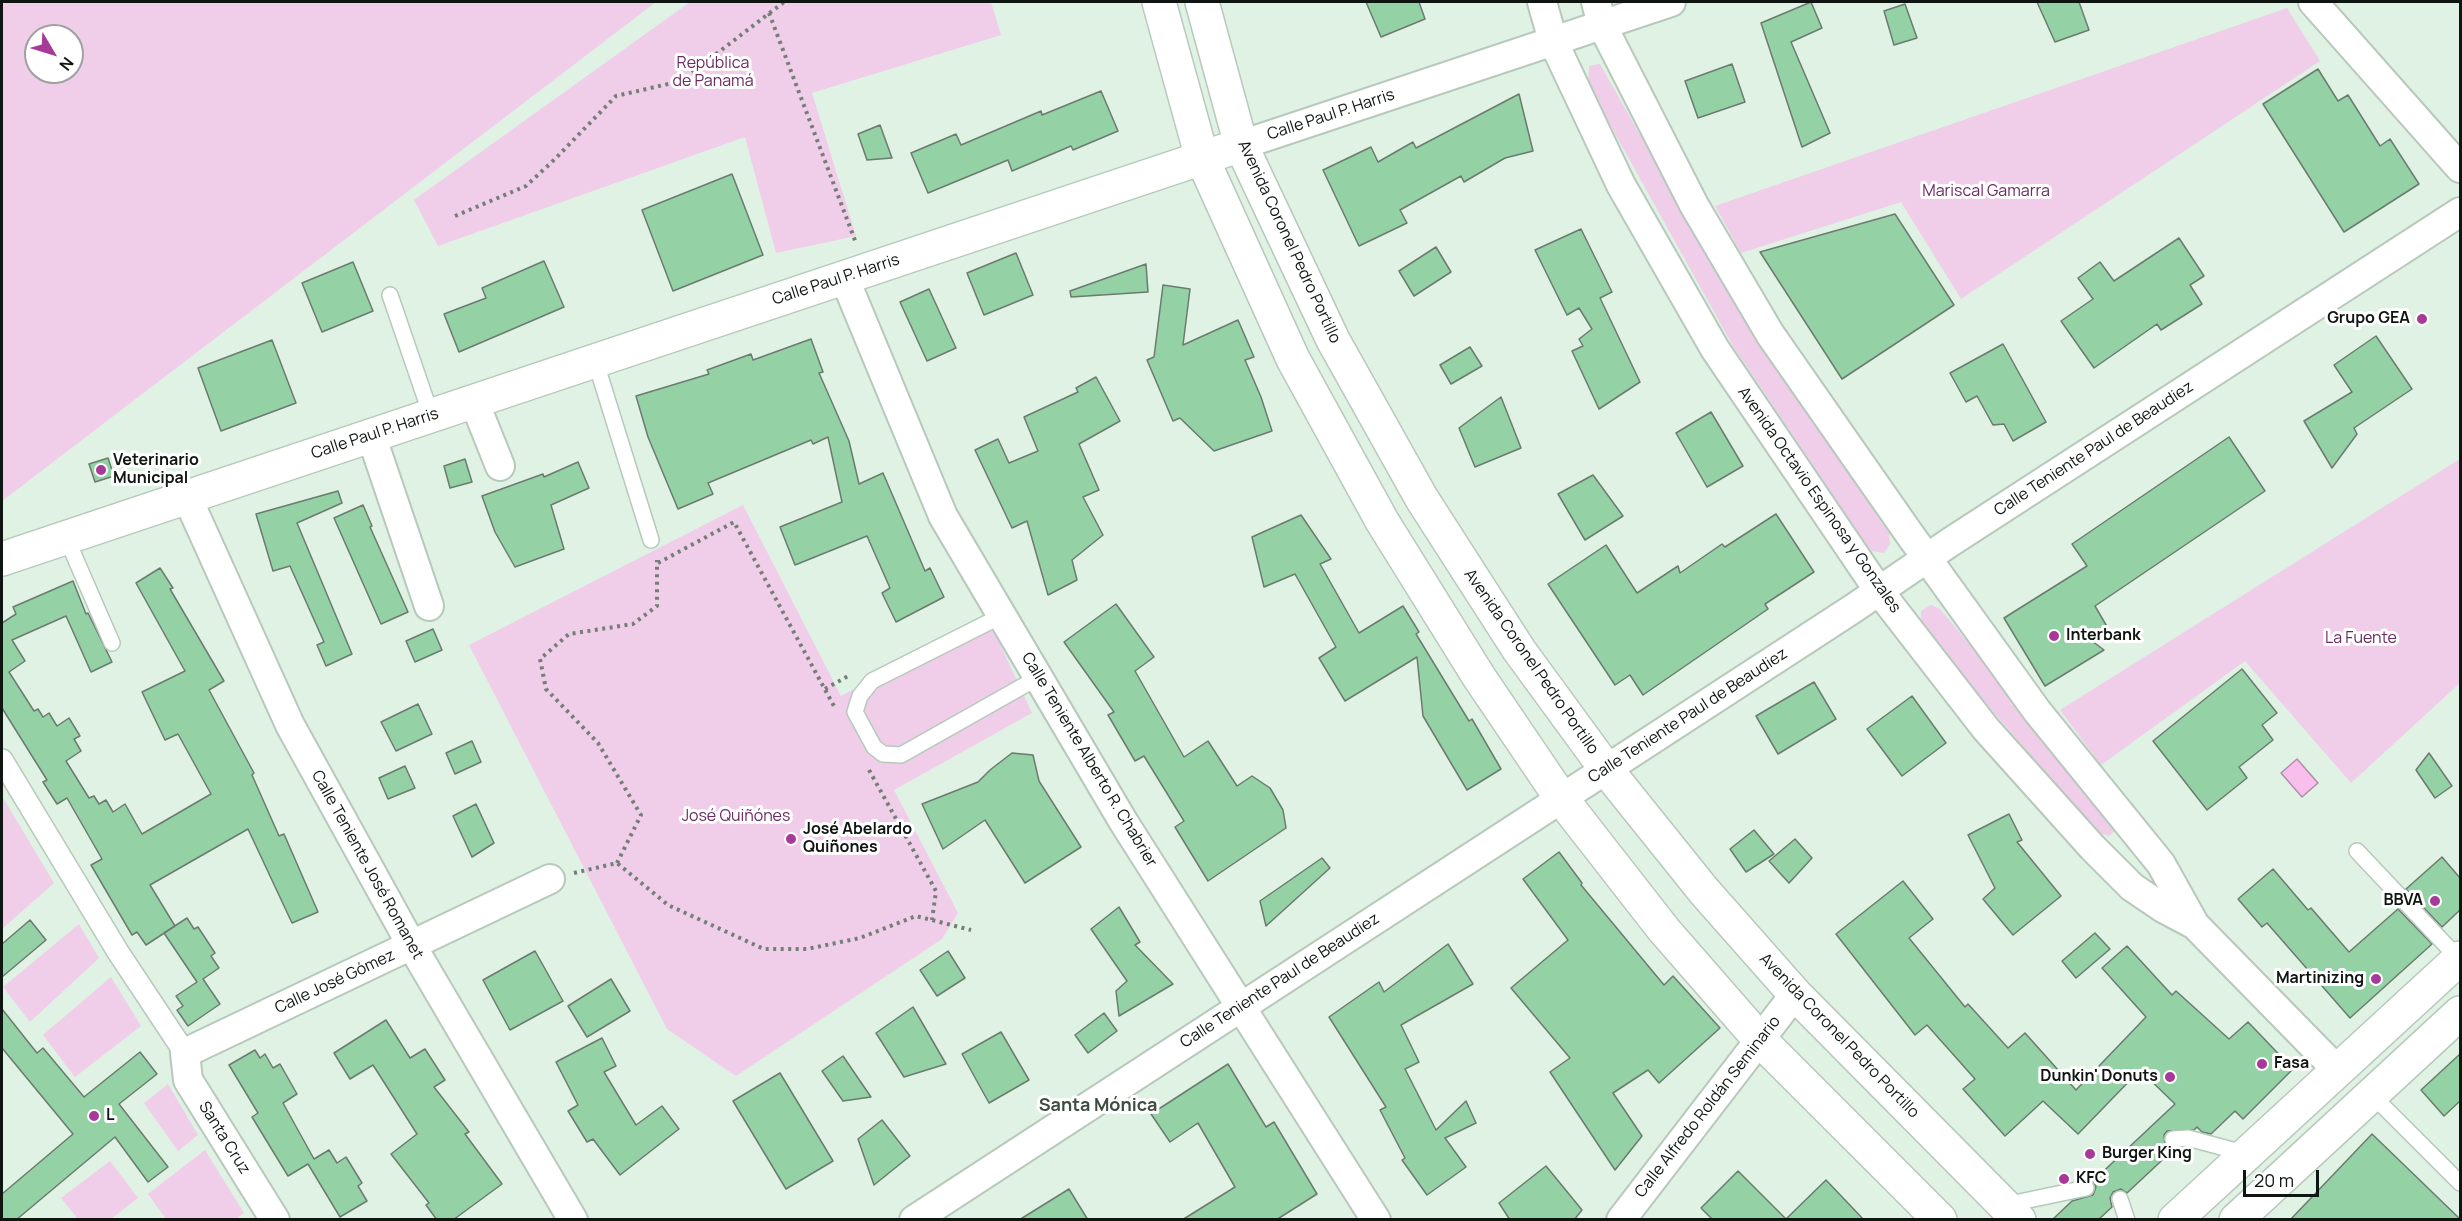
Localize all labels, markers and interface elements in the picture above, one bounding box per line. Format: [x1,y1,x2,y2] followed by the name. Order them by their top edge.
[24,24,84,84] north arrow
[54,53,79,75] text: N
[672,54,754,92] park label: República de Panamá
[1265,85,1397,145] street label: Calle Paul P. Harris
[1233,138,1345,346] street label: Avenida Coronel Pedro Portillo
[1922,182,2050,202] park label: Mariscal Gamarra
[770,250,902,310] street label: Calle Paul P. Harris
[2327,309,2410,329] place label: Grupo GEA
[2415,312,2429,326] marker: Grupo GEA
[1991,377,2197,521] street label: Calle Teniente Paul de Beaudiez
[1733,383,1905,617] street label: Avenida Octavio Espinosa y Gonzales
[309,404,441,464] street label: Calle Paul P. Harris
[113,451,199,489] place label: Veterinario Municipal
[94,463,108,477] marker: Veterinario Municipal
[1460,566,1602,758] street label: Avenida Coronel Pedro Portillo
[2066,626,2141,646] place label: Interbank
[2047,629,2061,643] marker: Interbank
[2325,629,2397,649] park label: La Fuente
[1585,644,1791,788] street label: Calle Teniente Paul de Beaudiez
[1017,649,1161,871] street label: Calle Teniente Alberto R. Chabrier
[307,767,427,963] street label: Calle Teniente José Romanet
[682,807,790,827] park label: José Quiñónes
[803,820,912,858] place label: José Abelardo Quiñones
[784,832,798,846] marker: José Abelardo Quiñones
[2383,891,2423,911] place label: BBVA
[2428,894,2442,908] marker: BBVA
[1177,909,1383,1053] street label: Calle Teniente Paul de Beaudiez
[272,946,398,1018] street label: Calle José Gómez
[1755,950,1923,1122] street label: Avenida Coronel Pedro Portillo
[2276,969,2364,989] place label: Martinizing
[2369,972,2383,986] marker: Martinizing
[1631,1012,1785,1202] street label: Calle Alfredo Roldán Seminario
[2274,1054,2309,1074] place label: Fasa
[2255,1057,2269,1071] marker: Fasa
[2040,1067,2158,1087] place label: Dunkin' Donuts
[2163,1070,2177,1084] marker: Dunkin' Donuts
[1039,1095,1157,1117] district label: Santa Mónica
[194,1098,254,1178] street label: Santa Cruz
[106,1106,115,1126] place label: L
[87,1109,101,1123] marker: L
[2102,1144,2192,1164] place label: Burger King
[2083,1147,2097,1161] marker: Burger King
[2246,1158,2322,1196] scale bar
[2254,1168,2294,1192] text: 20 m
[2076,1169,2107,1189] place label: KFC
[2057,1172,2071,1186] marker: KFC

